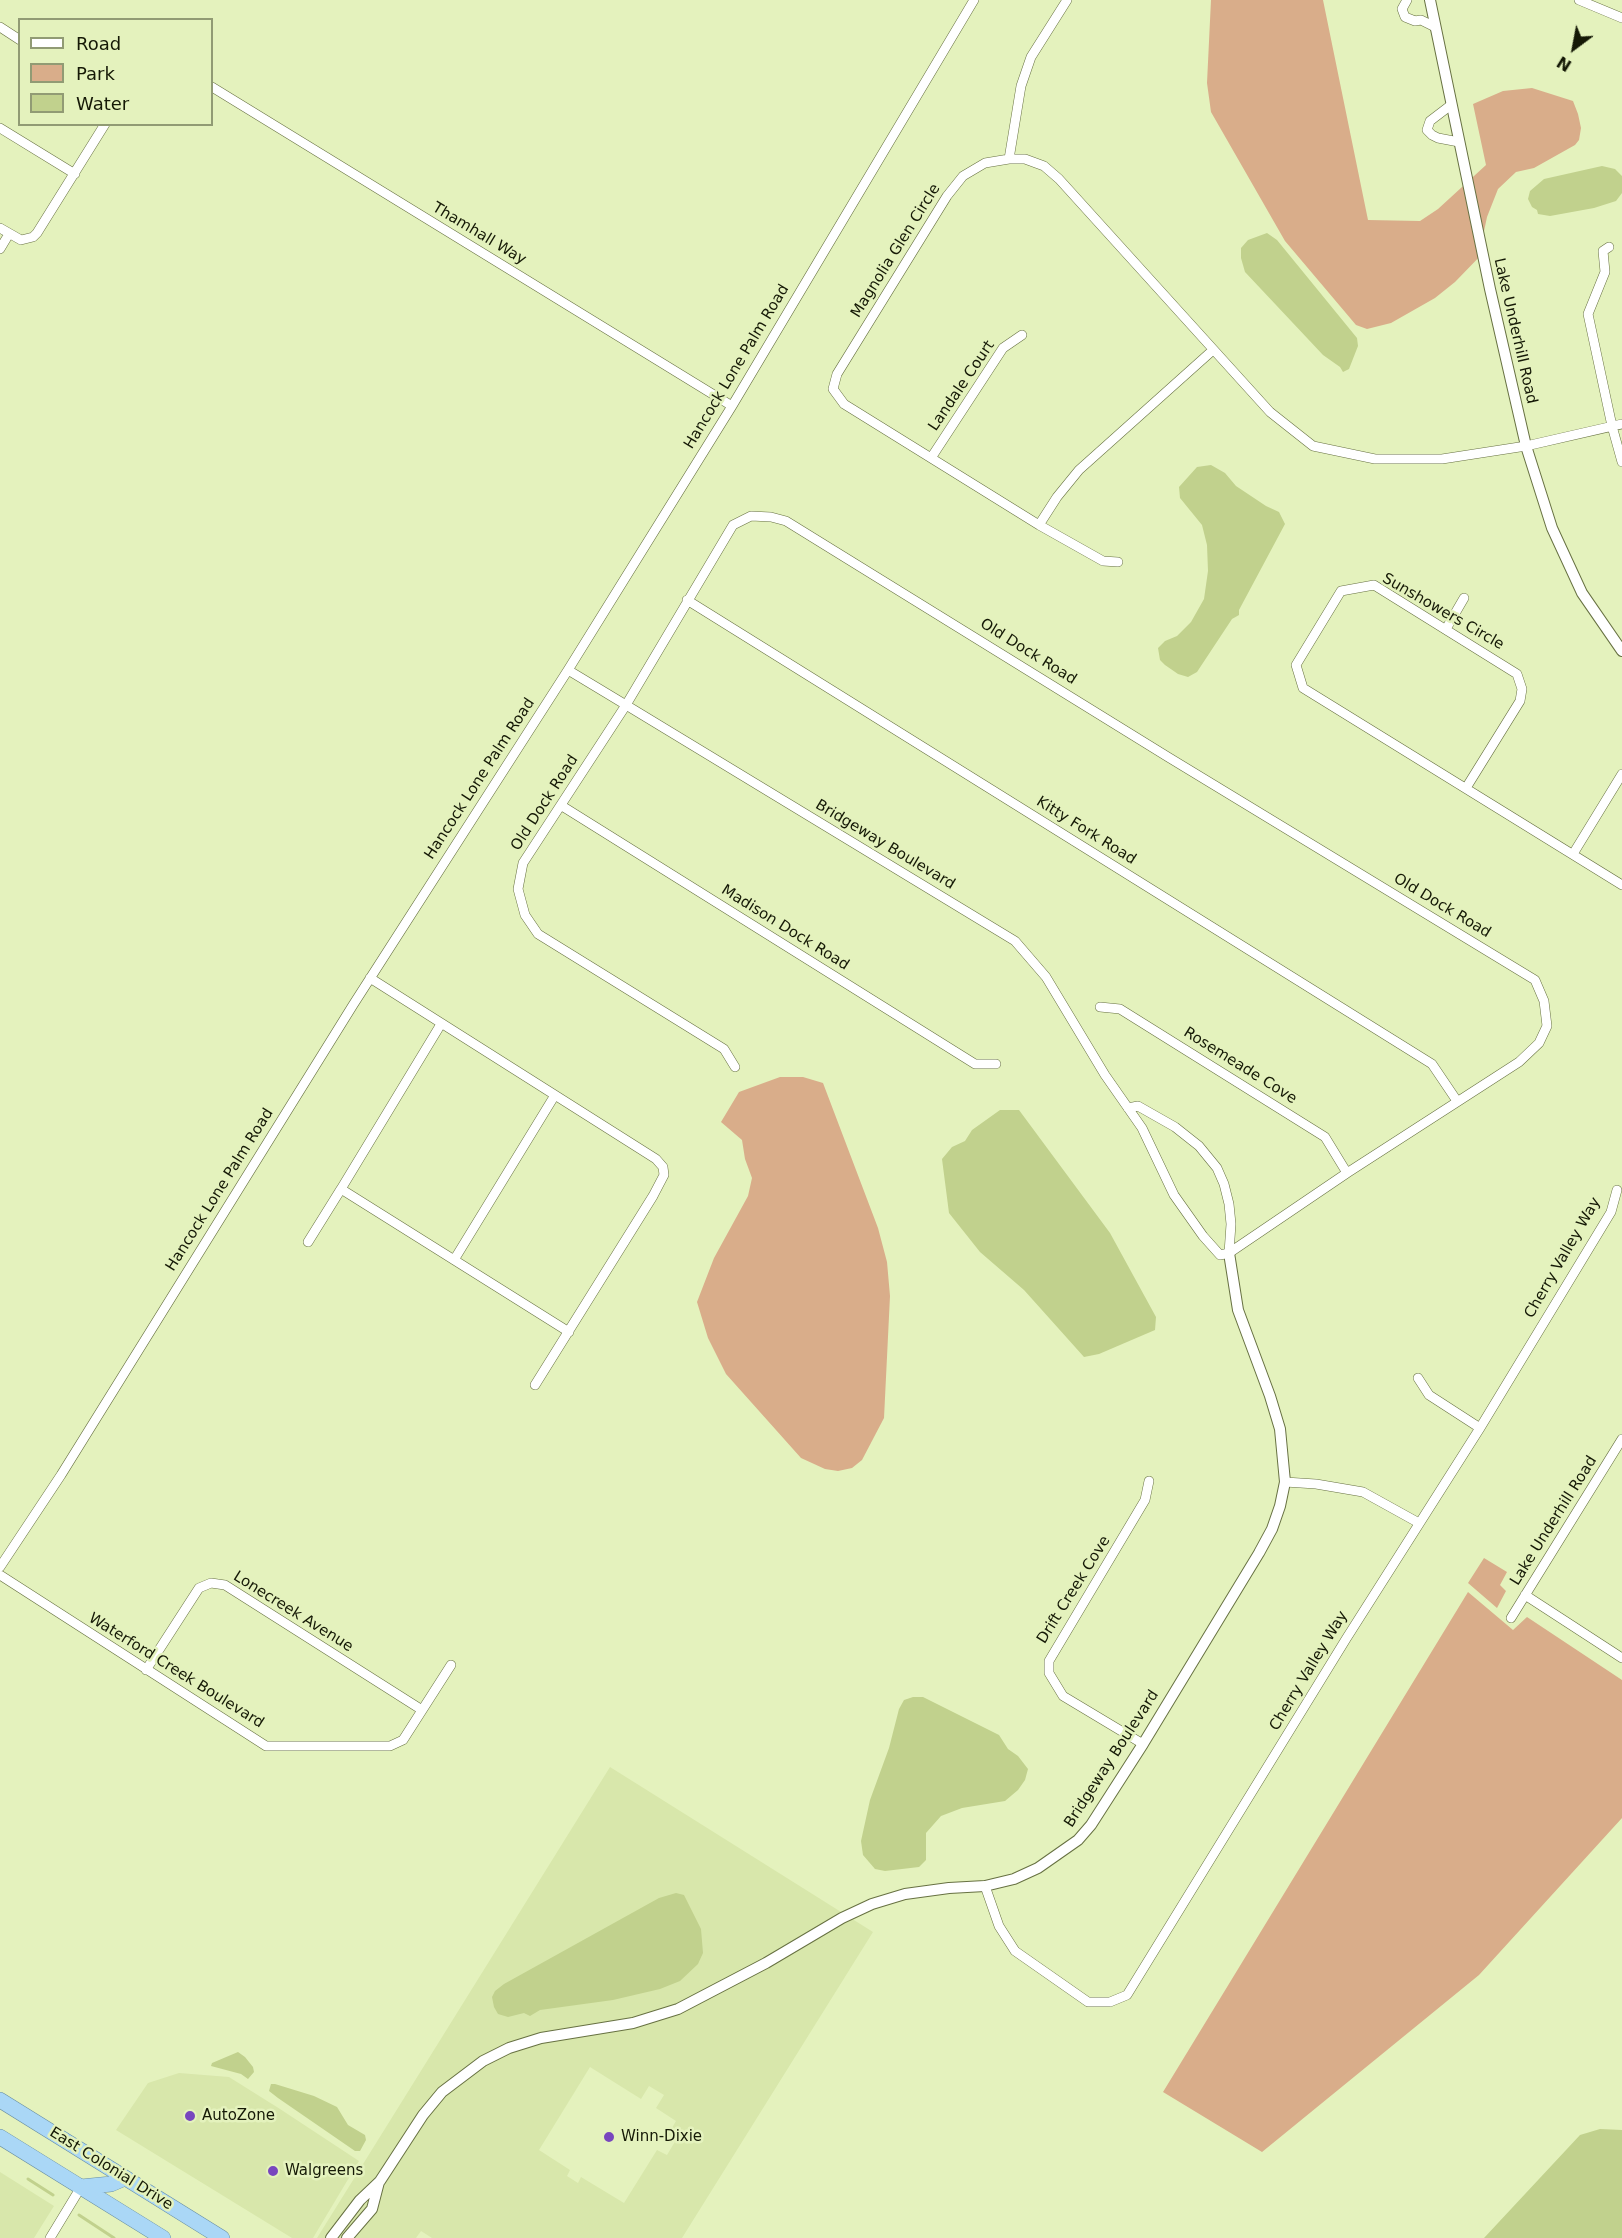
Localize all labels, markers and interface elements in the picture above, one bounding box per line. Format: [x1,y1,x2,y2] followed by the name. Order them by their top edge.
[18,18,213,126] legend
[1544,18,1604,78] north arrow
[76,33,121,54] text: Road
[1553,52,1575,75] text: N
[76,63,115,84] text: Park
[76,93,129,114] text: Water
[848,181,944,321] street label: Magnolia Glen Circle
[429,199,529,269] street label: Thamhall Way
[1489,256,1541,406] street label: Lake Underhill Road
[681,282,793,452] street label: Hancock Lone Palm Road
[925,337,999,435] street label: Landale Court
[1379,570,1507,654] street label: Sunshowers Circle
[976,615,1080,689] street label: Old Dock Road
[421,695,539,863] street label: Hancock Lone Palm Road
[507,752,583,854] street label: Old Dock Road
[1033,793,1139,869] street label: Kitty Fork Road
[812,796,958,894] street label: Bridgeway Boulevard
[1390,870,1494,942] street label: Old Dock Road
[718,881,852,975] street label: Madison Dock Road
[1180,1024,1300,1108] street label: Rosemeade Cove
[162,1105,278,1275] street label: Hancock Lone Palm Road
[1521,1194,1605,1322] street label: Cherry Valley Way
[1507,1453,1601,1589] street label: Lake Underhill Road
[1034,1533,1114,1647] street label: Drift Creek Cove
[230,1568,356,1656] street label: Lonecreek Avenue
[1266,1608,1352,1734] street label: Cherry Valley Way
[85,1610,267,1732] street label: Waterford Creek Boulevard
[1061,1687,1163,1831] street label: Bridgeway Boulevard
[202,2107,275,2125] place label: AutoZone
[183,2109,197,2123] marker: AutoZone
[46,2124,176,2214] street label: East Colonial Drive
[621,2128,702,2146] place label: Winn-Dixie
[602,2130,616,2144] marker: Winn-Dixie
[285,2162,363,2180] place label: Walgreens
[266,2164,280,2178] marker: Walgreens

